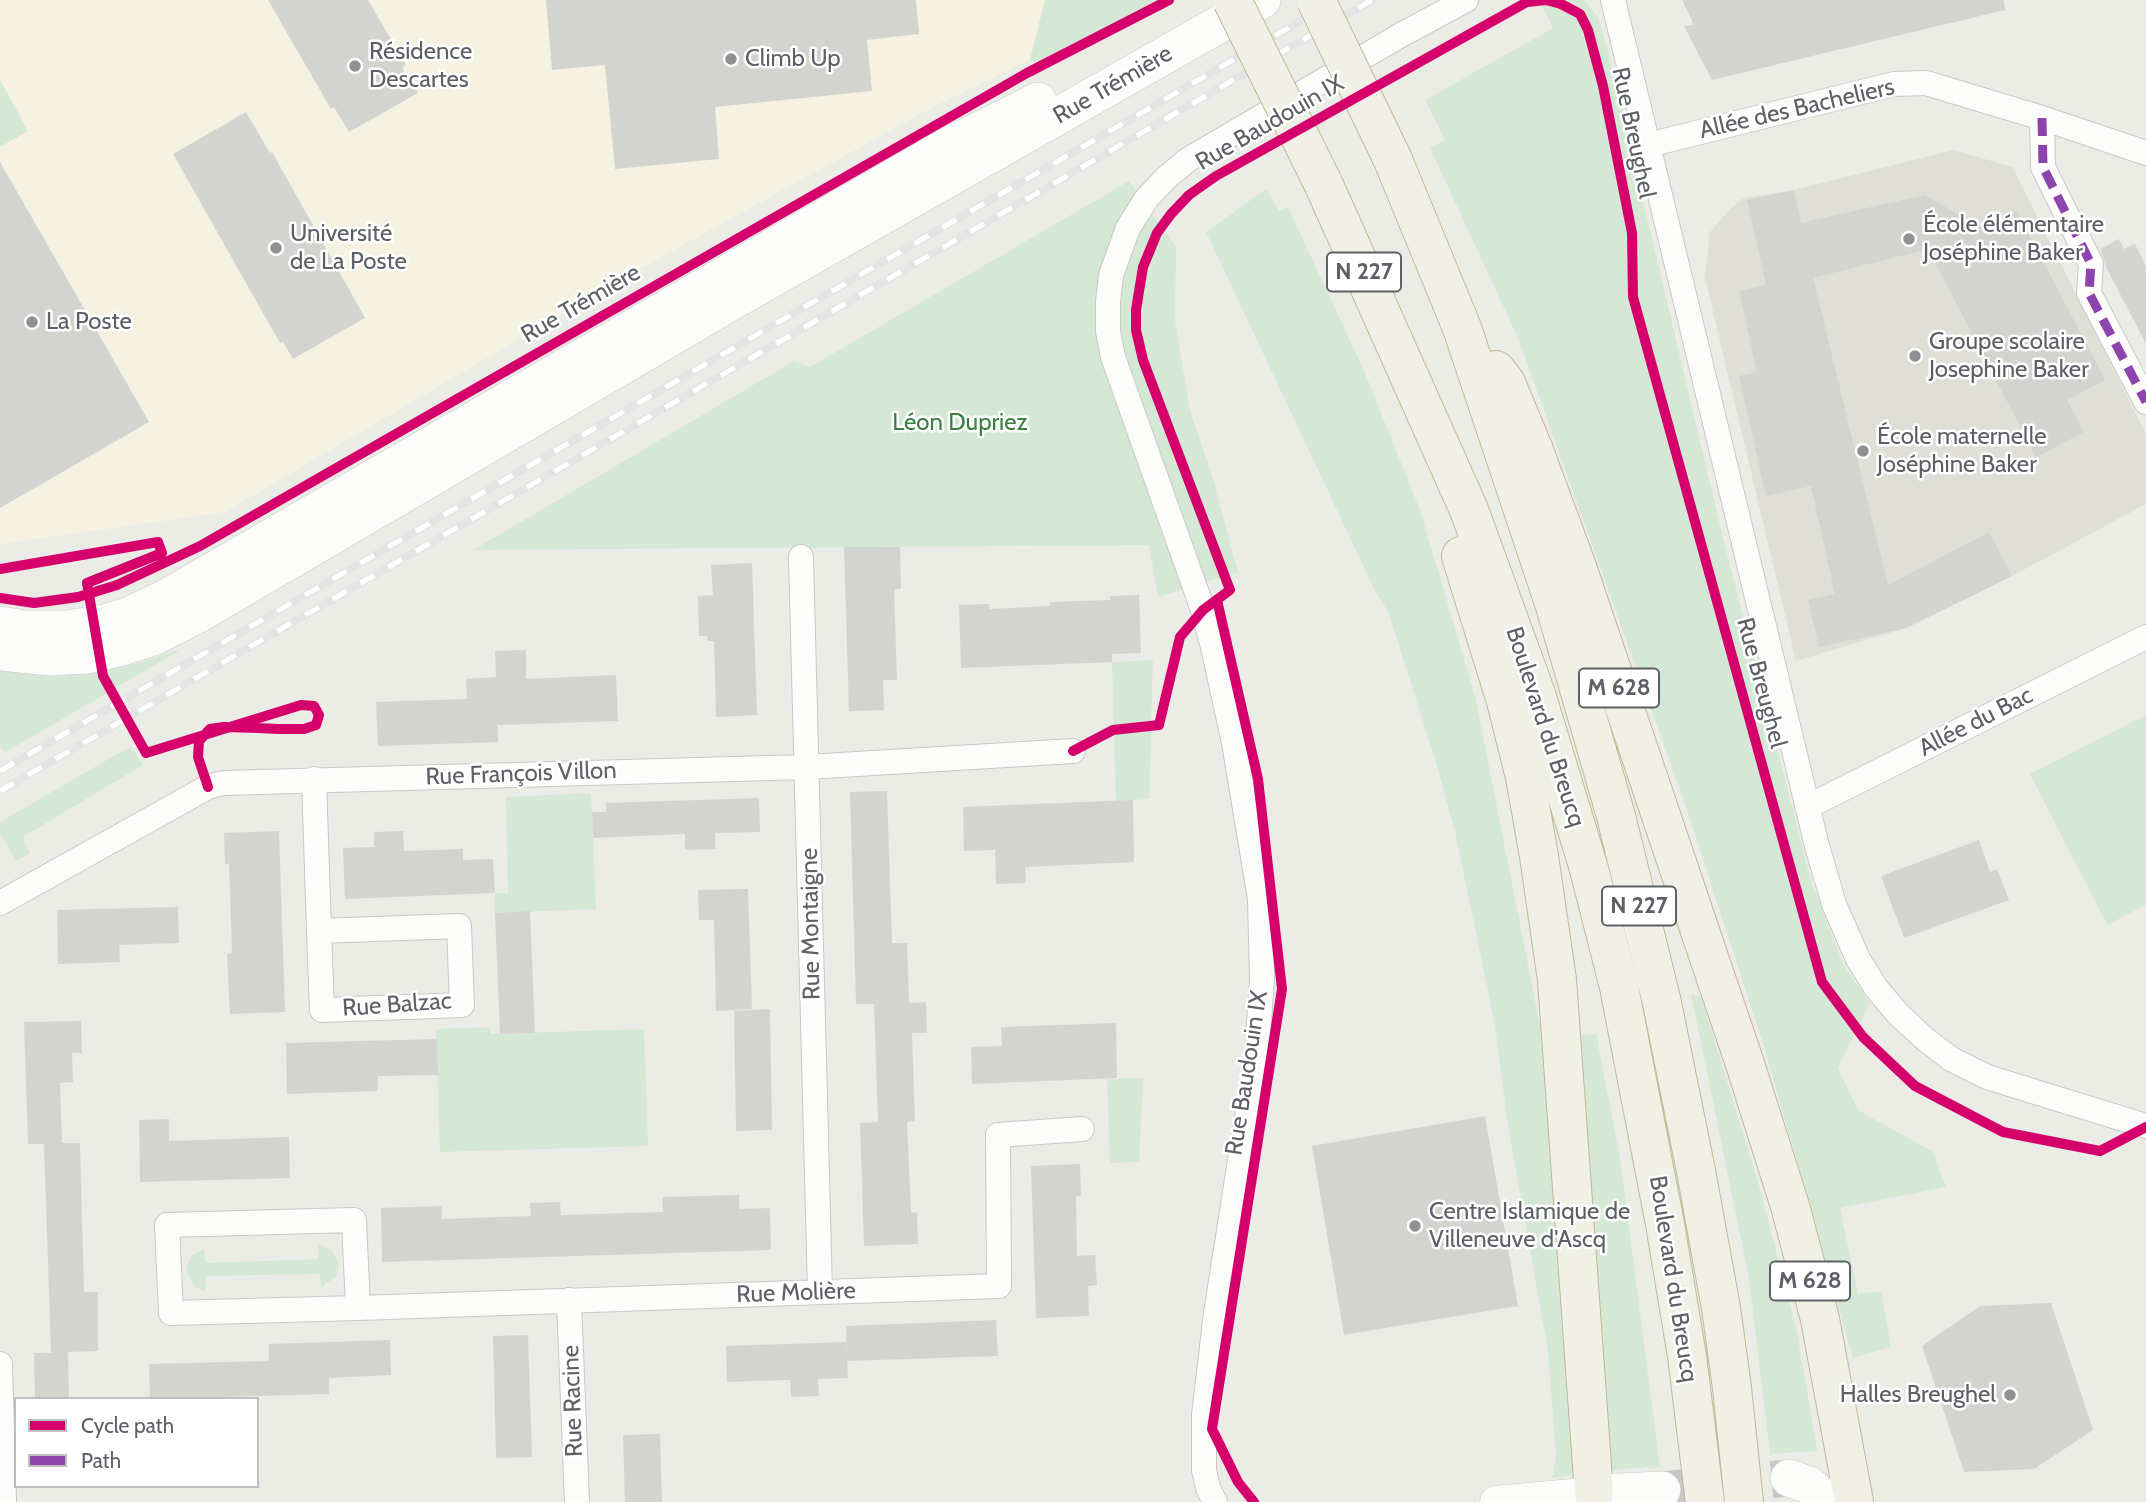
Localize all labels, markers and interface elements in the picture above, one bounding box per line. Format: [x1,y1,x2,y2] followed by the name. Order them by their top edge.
[369,38,472,94] place label: Résidence Descartes
[1048,39,1178,131] street label: Rue Trémière
[745,45,841,73] place label: Climb Up
[723,51,739,67] marker: Climb Up
[347,58,363,74] marker: Résidence Descartes
[1605,65,1661,201] street label: Rue Breughel
[1191,69,1349,177] street label: Rue Baudouin IX
[1697,73,1897,145] street label: Allée des Bacheliers
[1923,211,2104,267] place label: École élémentaire Joséphine Baker
[290,220,407,276] place label: Université de La Poste
[1901,231,1917,247] marker: École élémentaire Joséphine Baker
[268,240,284,256] marker: Université de La Poste
[1327,252,1401,292] road number: N 227
[516,258,646,350] street label: Rue Trémière
[46,308,132,336] place label: La Poste
[24,314,40,330] marker: La Poste
[1929,328,2089,384] place label: Groupe scolaire Josephine Baker
[1907,348,1923,364] marker: Groupe scolaire Josephine Baker
[892,409,1028,437] park label: Léon Dupriez
[1877,423,2046,479] place label: École maternelle Joséphine Baker
[1855,443,1871,459] marker: École maternelle Joséphine Baker
[1730,615,1792,751] street label: Rue Breughel
[1499,623,1591,831] street label: Boulevard du Breucq
[1579,668,1659,708] road number: M 628
[1914,681,2038,763] street label: Allée du Bac
[425,756,617,792] street label: Rue François Villon
[795,848,827,1000] street label: Rue Montaigne
[1602,886,1676,925] road number: N 227
[341,987,453,1023] street label: Rue Balzac
[1220,989,1274,1157] street label: Rue Baudouin IX
[1642,1174,1704,1384] street label: Boulevard du Breucq
[1429,1198,1630,1254] place label: Centre Islamique de Villeneuve d'Ascq
[1407,1218,1423,1234] marker: Centre Islamique de Villeneuve d'Ascq
[1770,1262,1850,1300] road number: M 628
[736,1277,856,1309] street label: Rue Molière
[557,1345,589,1457] street label: Rue Racine
[1840,1381,1996,1409] place label: Halles Breughel
[2002,1387,2018,1403] marker: Halles Breughel
[14,1397,259,1488] legend
[81,1413,174,1438] text: Cycle path
[81,1448,121,1473] text: Path

